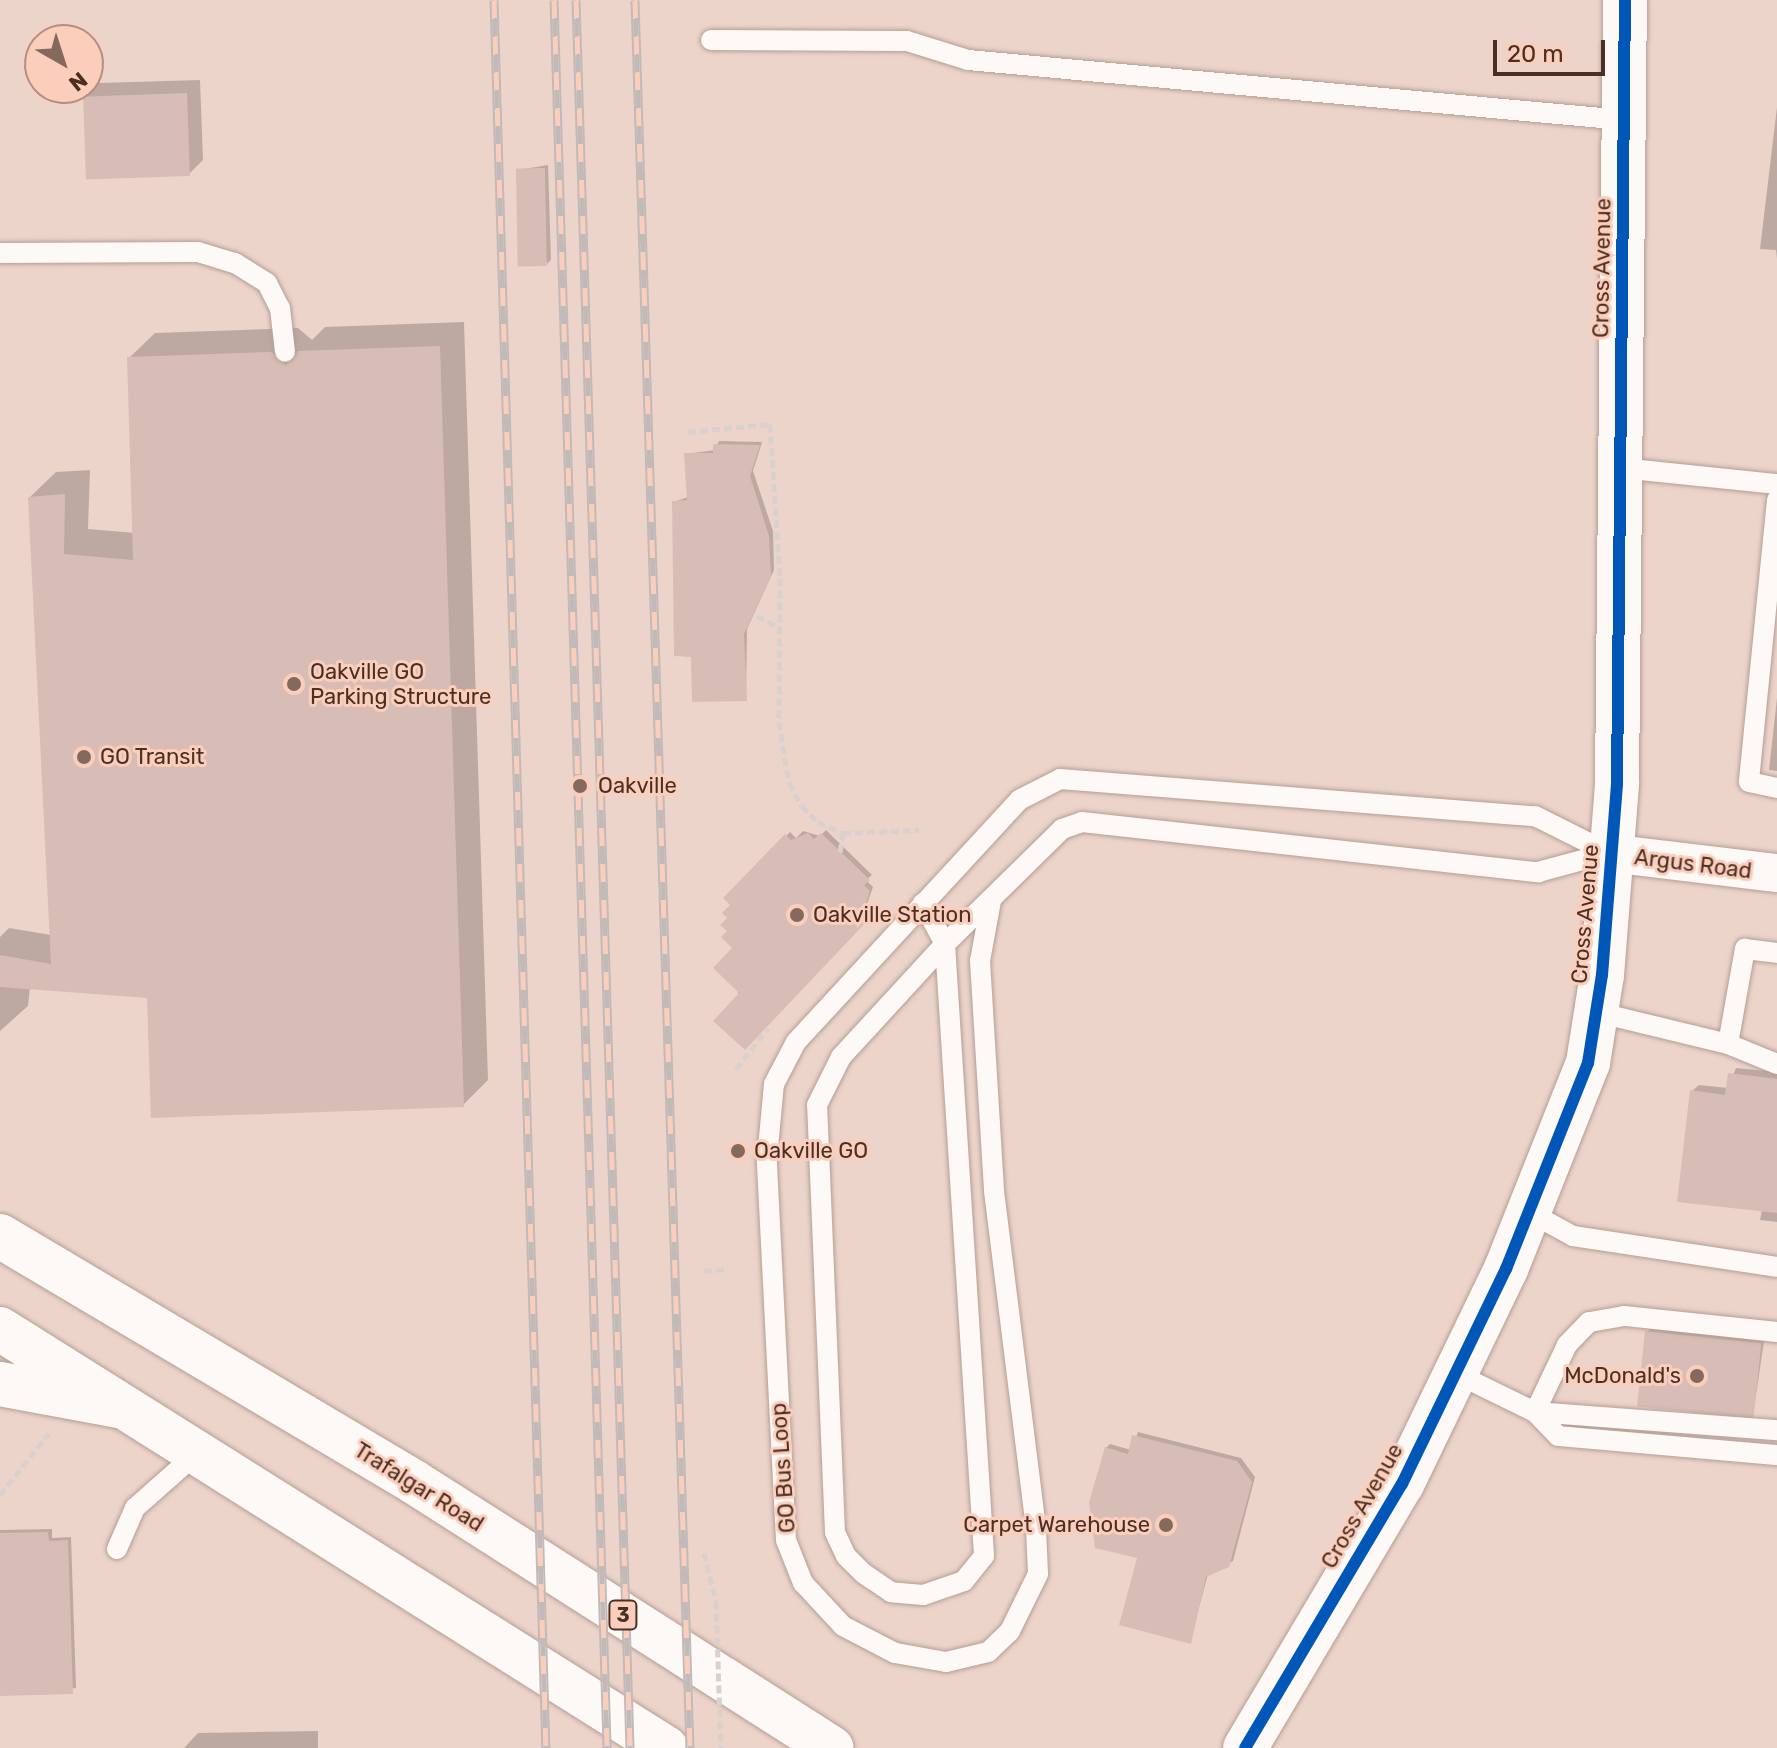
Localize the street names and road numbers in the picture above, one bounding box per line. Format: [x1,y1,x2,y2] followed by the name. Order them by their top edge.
[1588,198,1616,338] street label: Cross Avenue
[1566,843,1604,985] street label: Cross Avenue
[1633,844,1753,884] street label: Argus Road
[765,1402,801,1534] street label: GO Bus Loop
[349,1437,489,1537] street label: Trafalgar Road
[1315,1439,1409,1573] street label: Cross Avenue
[607,1599,639,1631] road number: 3

